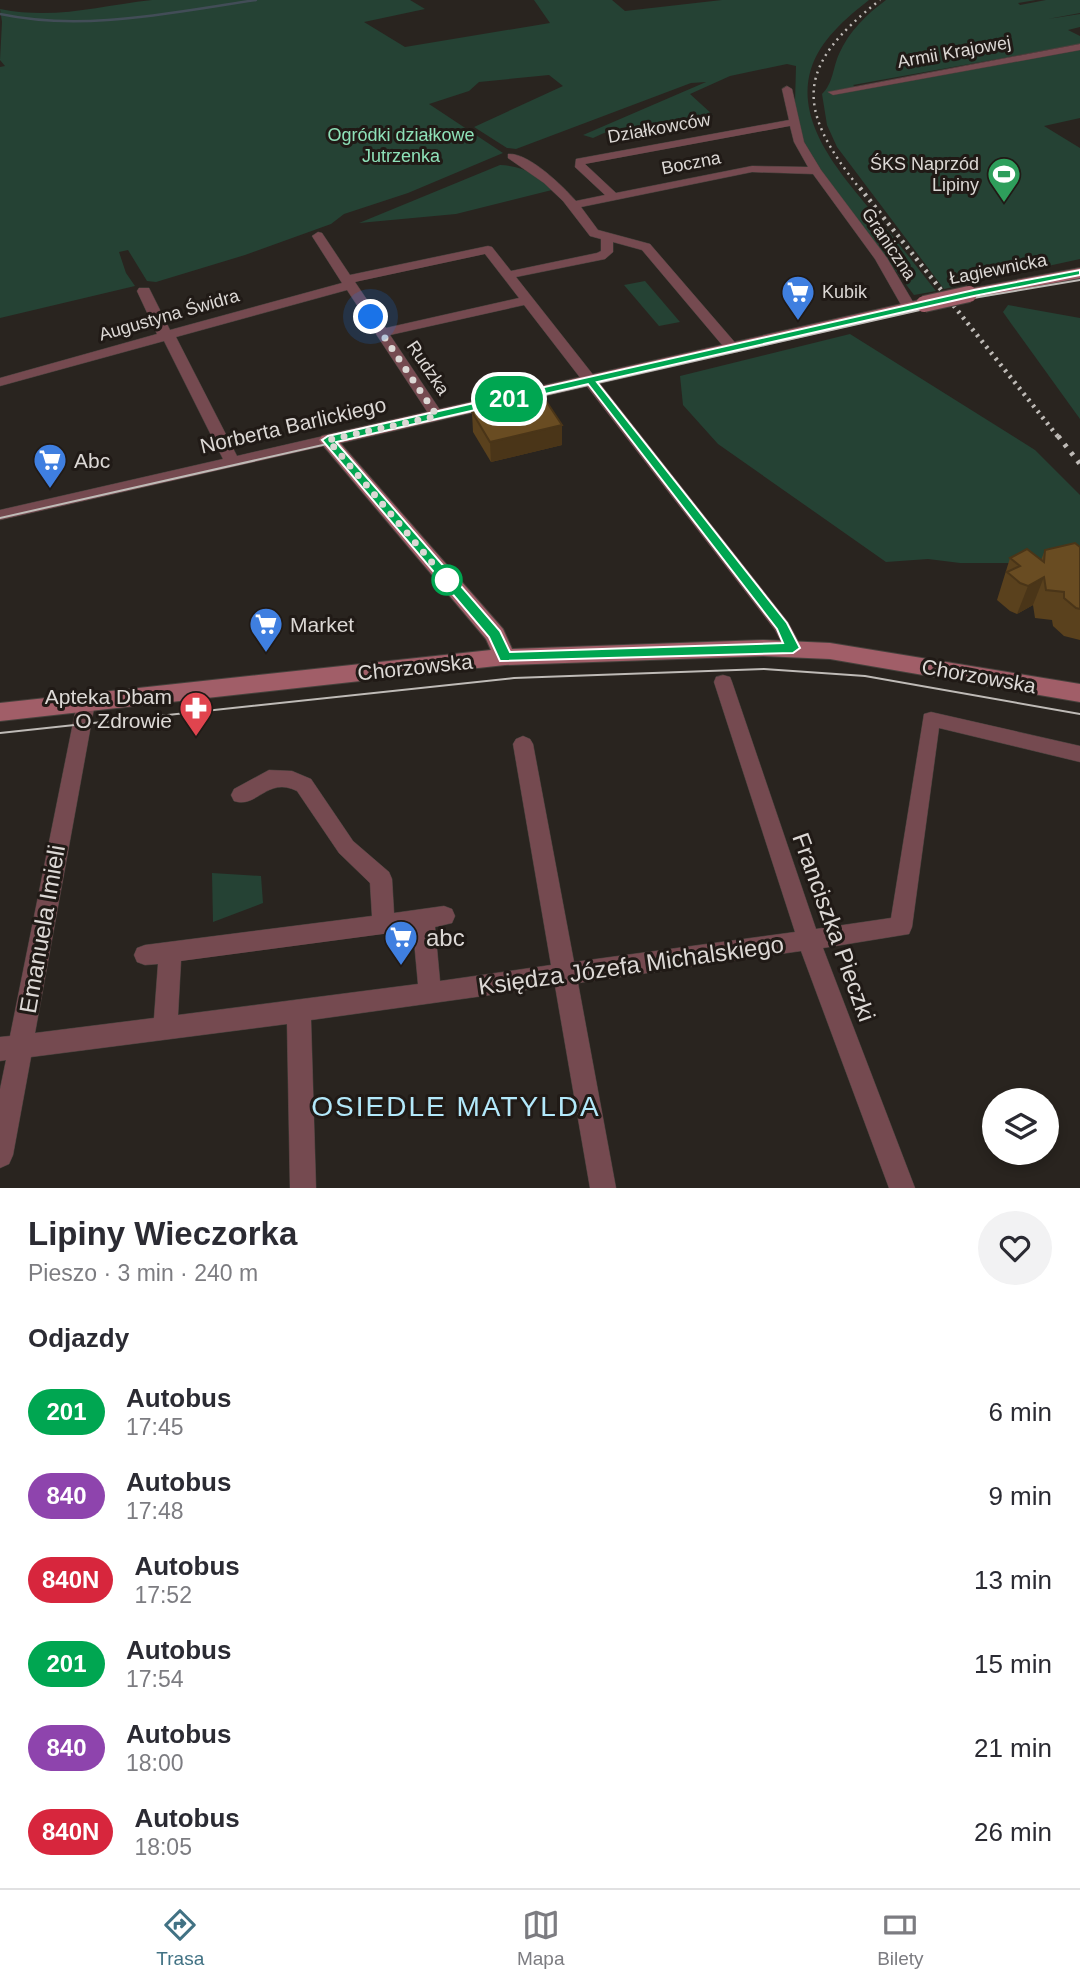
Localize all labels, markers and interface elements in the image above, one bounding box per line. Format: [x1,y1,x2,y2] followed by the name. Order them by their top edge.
[896,32,1012,72] street label: Armii Krajowej
[606,109,713,147] street label: Działkowców
[327,125,475,166] park label: Ogródki działkowe Jutrzenka
[660,147,723,179] street label: Boczna
[870,153,979,195] place label: ŚKS Naprzód Lipiny
[985,155,1023,204] sports icon: ŚKS Naprzód Lipiny
[858,204,921,284] street label: Graniczna
[947,250,1049,288] street label: Łagiewnicka
[779,273,817,322] supermarket icon: Kubik
[822,282,868,302] place label: Kubik
[96,284,242,345] street label: Augustyna Świdra
[353,299,388,334] your location
[403,337,454,400] street label: Rudzka
[469,376,549,422] line badge: 201
[489,385,529,412] text: 201
[198,392,388,458] street label: Norberta Barlickiego
[31,441,69,490] supermarket icon: Abc
[74,449,110,472] place label: Abc
[432,565,462,595] unlabelled marker
[247,605,285,654] supermarket icon: Market
[290,613,354,636] place label: Market
[356,649,474,684] street label: Chorzowska
[920,655,1038,697] street label: Chorzowska
[45,685,172,732] place label: Apteka Dbam O Zdrowie
[177,689,215,738] pharmacy icon: Apteka Dbam O Zdrowie
[787,829,881,1025] street label: Franciszka Pieczki
[14,843,70,1015] street label: Emanuela Imieli
[382,918,420,967] supermarket icon: abc
[426,924,465,951] place label: abc
[477,930,785,1000] street label: Księdza Józefa Michalskiego
[982,1088,1059,1165] map controls
[982,1088,1059,1165] button: layers
[311,1091,601,1122] district label: OSIEDLE MATYLDA
[978,1211,1052,1285] button: heart
[28,1215,297,1252] text: Lipiny Wieczorka
[28,1260,258,1286] text: Pieszo · 3 min · 240 m
[28,1323,129,1353] text: Odjazdy
[126,1383,231,1413] text: Autobus
[988,1397,1052,1427] text: 6 min
[46,1398,87,1425] text: 201
[126,1414,184,1440] text: 17:45
[126,1467,231,1497] text: Autobus
[988,1481,1052,1511] text: 9 min
[46,1482,87,1509] text: 840
[126,1498,184,1524] text: 17:48
[134,1551,240,1581] text: Autobus
[974,1565,1052,1595] text: 13 min
[42,1566,99,1593] text: 840N
[134,1582,192,1608] text: 17:52
[126,1635,231,1665] text: Autobus
[974,1649,1052,1679] text: 15 min
[46,1650,87,1677] text: 201
[126,1666,184,1692] text: 17:54
[126,1719,231,1749] text: Autobus
[974,1733,1052,1763] text: 21 min
[46,1734,87,1761] text: 840
[126,1750,184,1776] text: 18:00
[134,1803,240,1833] text: Autobus
[974,1817,1052,1847] text: 26 min
[42,1818,99,1845] text: 840N
[134,1834,192,1860] text: 18:05
[156,1906,204,1970] tab: Trasa
[517,1906,564,1970] tab: Mapa
[877,1906,924,1970] tab: Bilety

